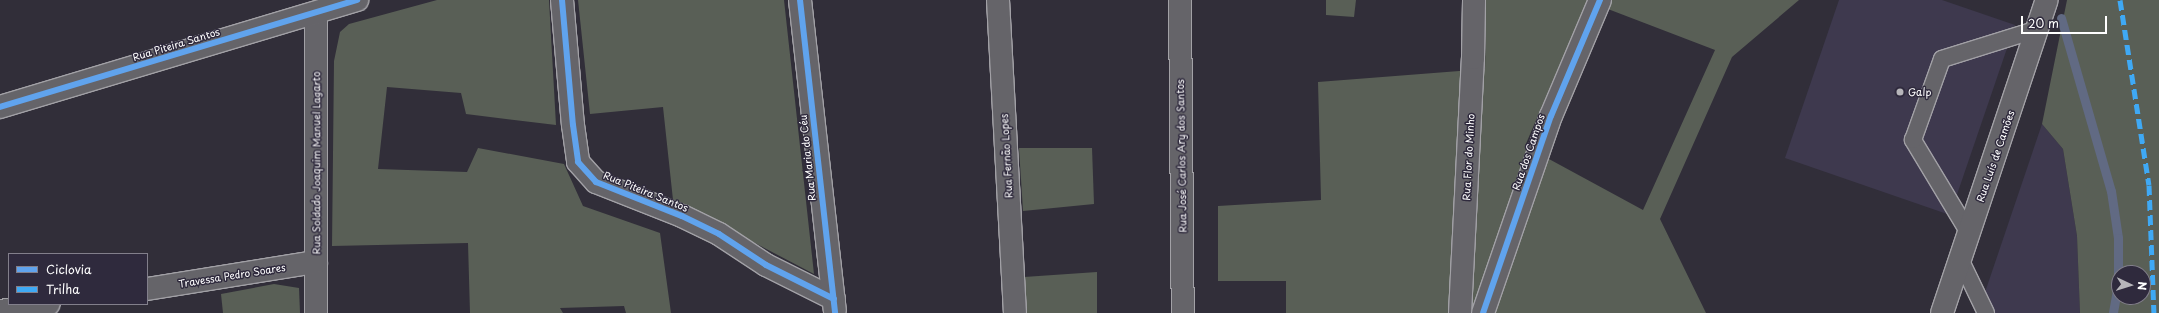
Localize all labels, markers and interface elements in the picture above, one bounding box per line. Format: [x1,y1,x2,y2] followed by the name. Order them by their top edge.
[2023,8,2109,34] scale bar
[2028,14,2059,32] text: 20 m
[131,25,221,63] street label: Rua Piteira Santos
[310,71,322,255] street label: Rua Soldado Joaquim Manuel Lagarto
[1174,79,1188,233] street label: Rua José Carlos Ary dos Santos
[1908,86,1931,98] place label: Galp
[1895,87,1905,97] marker: Galp
[1974,108,2016,204] street label: Rua Luís de Camões
[1509,112,1547,192] street label: Rua dos Campos
[998,113,1014,199] street label: Rua Fernão Lopes
[1460,113,1476,201] street label: Rua Flor do Minho
[796,114,818,202] street label: Rua Maria do Céu
[602,169,690,213] street label: Rua Piteira Santos
[8,253,148,305] legend
[46,260,92,278] text: Ciclovia
[177,261,287,289] street label: Travessa Pedro Soares
[2111,265,2151,305] north arrow
[46,280,80,298] text: Trilha
[2134,281,2151,291] text: N

